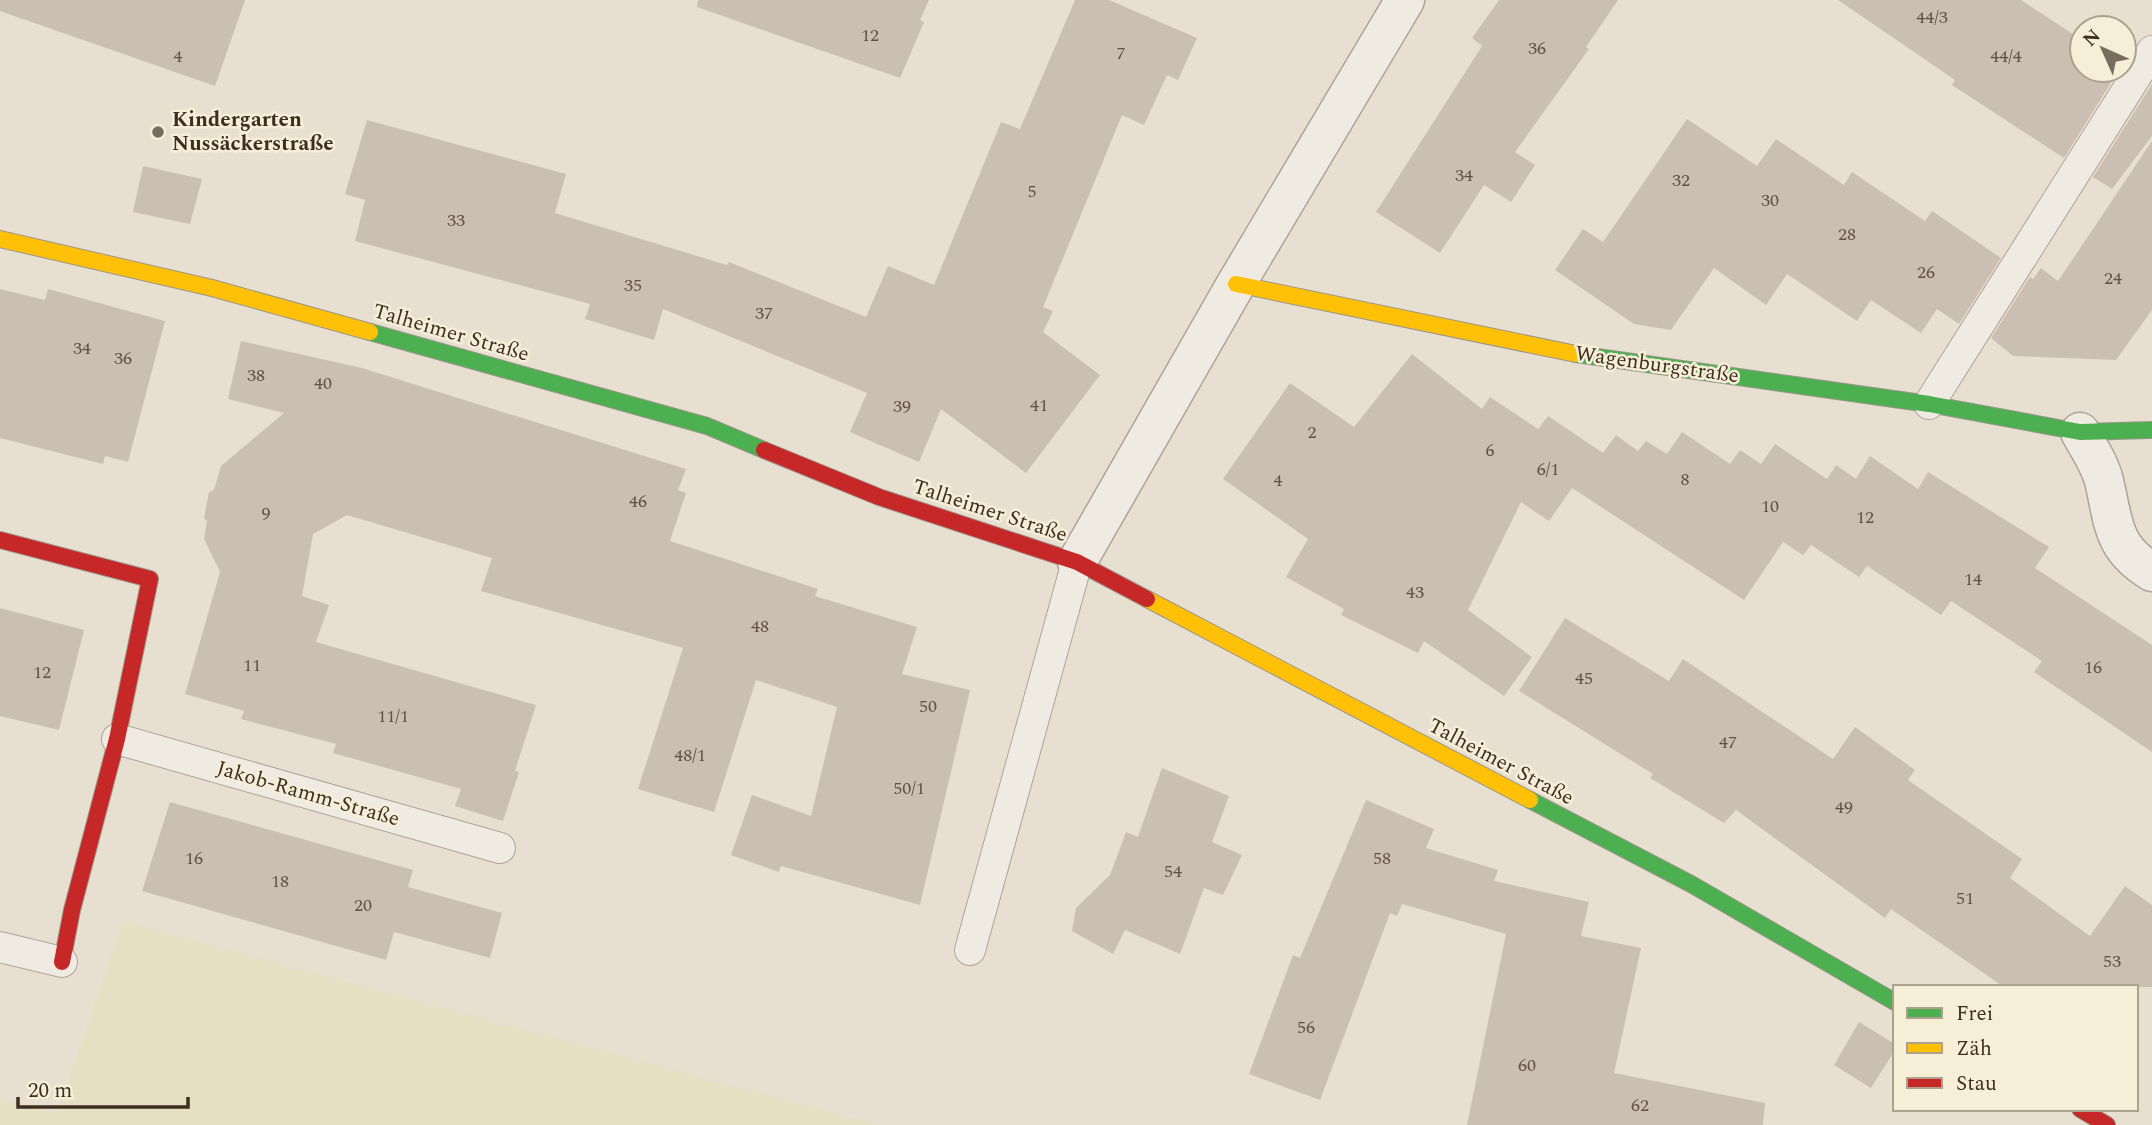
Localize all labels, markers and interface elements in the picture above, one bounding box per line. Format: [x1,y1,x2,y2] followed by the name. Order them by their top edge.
[1916,4,1948,31] house number: 44/3
[2068,14,2138,84] north arrow
[861,22,879,49] house number: 12
[2076,22,2108,54] text: N
[1528,35,1546,62] house number: 36
[1117,40,1126,67] house number: 7
[174,43,183,70] house number: 4
[1990,43,2022,70] house number: 44/4
[172,104,334,160] place label: Kindergarten Nussäckerstraße
[150,124,166,140] marker: Kindergarten Nussäckerstraße
[1455,162,1473,189] house number: 34
[1672,167,1690,194] house number: 32
[1028,178,1037,205] house number: 5
[1761,187,1779,214] house number: 30
[447,207,465,234] house number: 33
[1838,221,1856,248] house number: 28
[1917,259,1935,286] house number: 26
[2104,265,2122,292] house number: 24
[624,272,642,299] house number: 35
[369,295,533,371] street label: Talheimer Straße
[755,300,773,327] house number: 37
[73,335,91,362] house number: 34
[1573,338,1741,392] street label: Wagenburgstraße
[114,345,132,372] house number: 36
[247,362,265,389] house number: 38
[314,370,332,397] house number: 40
[1030,392,1048,419] house number: 41
[893,393,911,420] house number: 39
[1308,419,1317,446] house number: 2
[1486,437,1495,464] house number: 6
[1537,456,1559,483] house number: 6/1
[1681,466,1690,493] house number: 8
[1274,467,1283,494] house number: 4
[908,471,1072,551] street label: Talheimer Straße
[629,488,647,515] house number: 46
[1761,493,1779,520] house number: 10
[262,500,271,527] house number: 9
[1856,504,1874,531] house number: 12
[1964,566,1982,593] house number: 14
[1406,579,1424,606] house number: 43
[751,613,769,640] house number: 48
[243,652,261,679] house number: 11
[2084,654,2102,681] house number: 16
[33,659,51,686] house number: 12
[1575,665,1593,692] house number: 45
[919,693,937,720] house number: 50
[377,703,409,730] house number: 11/1
[1422,710,1580,814] street label: Talheimer Straße
[1719,729,1737,756] house number: 47
[674,742,706,769] house number: 48/1
[213,753,403,835] street label: Jakob-Ramm-Straße
[893,775,925,802] house number: 50/1
[1835,794,1853,821] house number: 49
[185,845,203,872] house number: 16
[1373,845,1391,872] house number: 58
[1164,858,1182,885] house number: 54
[271,868,289,895] house number: 18
[1956,885,1974,912] house number: 51
[354,892,372,919] house number: 20
[2103,948,2121,975] house number: 53
[1893,985,2138,1111] legend
[1956,998,1993,1030] text: Frei
[1297,1014,1315,1041] house number: 56
[1956,1033,1992,1065] text: Zäh
[1518,1052,1536,1079] house number: 60
[18,1066,187,1110] scale bar
[1956,1068,1997,1100] text: Stau
[28,1075,72,1107] text: 20 m
[1631,1092,1649,1119] house number: 62

